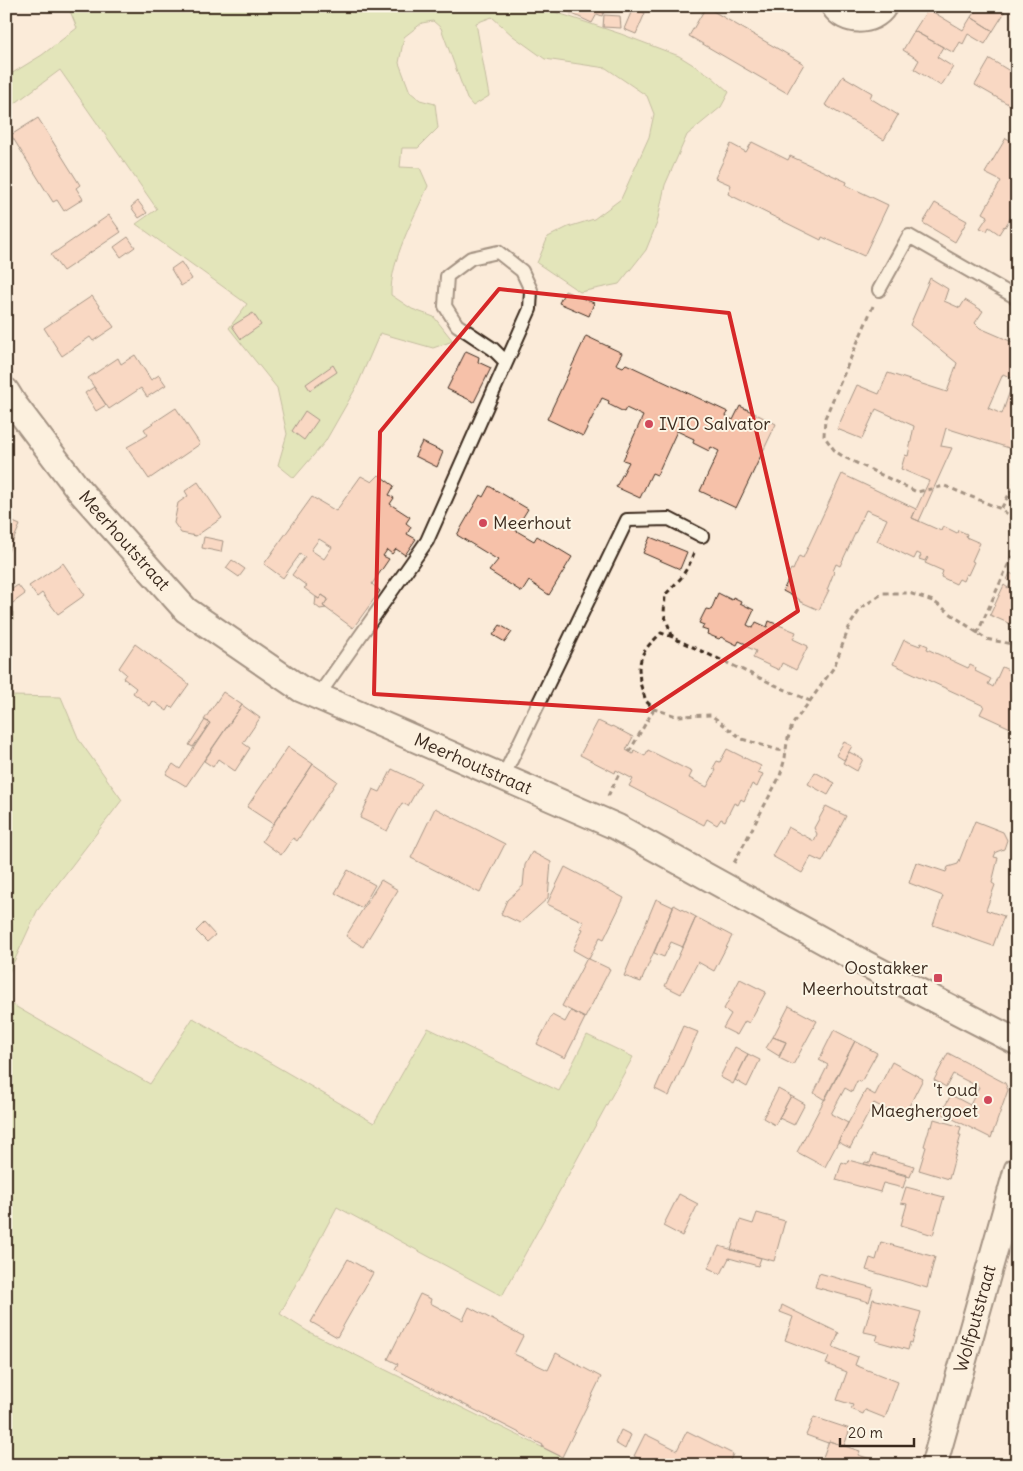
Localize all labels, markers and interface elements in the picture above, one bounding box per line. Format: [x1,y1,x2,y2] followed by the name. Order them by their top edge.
[659,412,771,435] place label: IVIO Salvator
[643,418,655,430] marker: IVIO Salvator
[74,486,175,595] street label: Meerhoutstraat
[493,511,571,534] place label: Meerhout
[477,517,489,529] marker: Meerhout
[411,728,536,799] street label: Meerhoutstraat
[802,956,929,1000] place label: Oostakker Meerhoutstraat
[932,972,944,984] marker: Oostakker Meerhoutstraat
[870,1078,978,1122] place label: 't oud Maeghergoet
[982,1094,994,1106] marker: 't oud Maeghergoet
[949,1262,1001,1375] street label: Wolfputstraat
[840,1416,914,1448] scale bar
[848,1423,883,1442] text: 20 m

